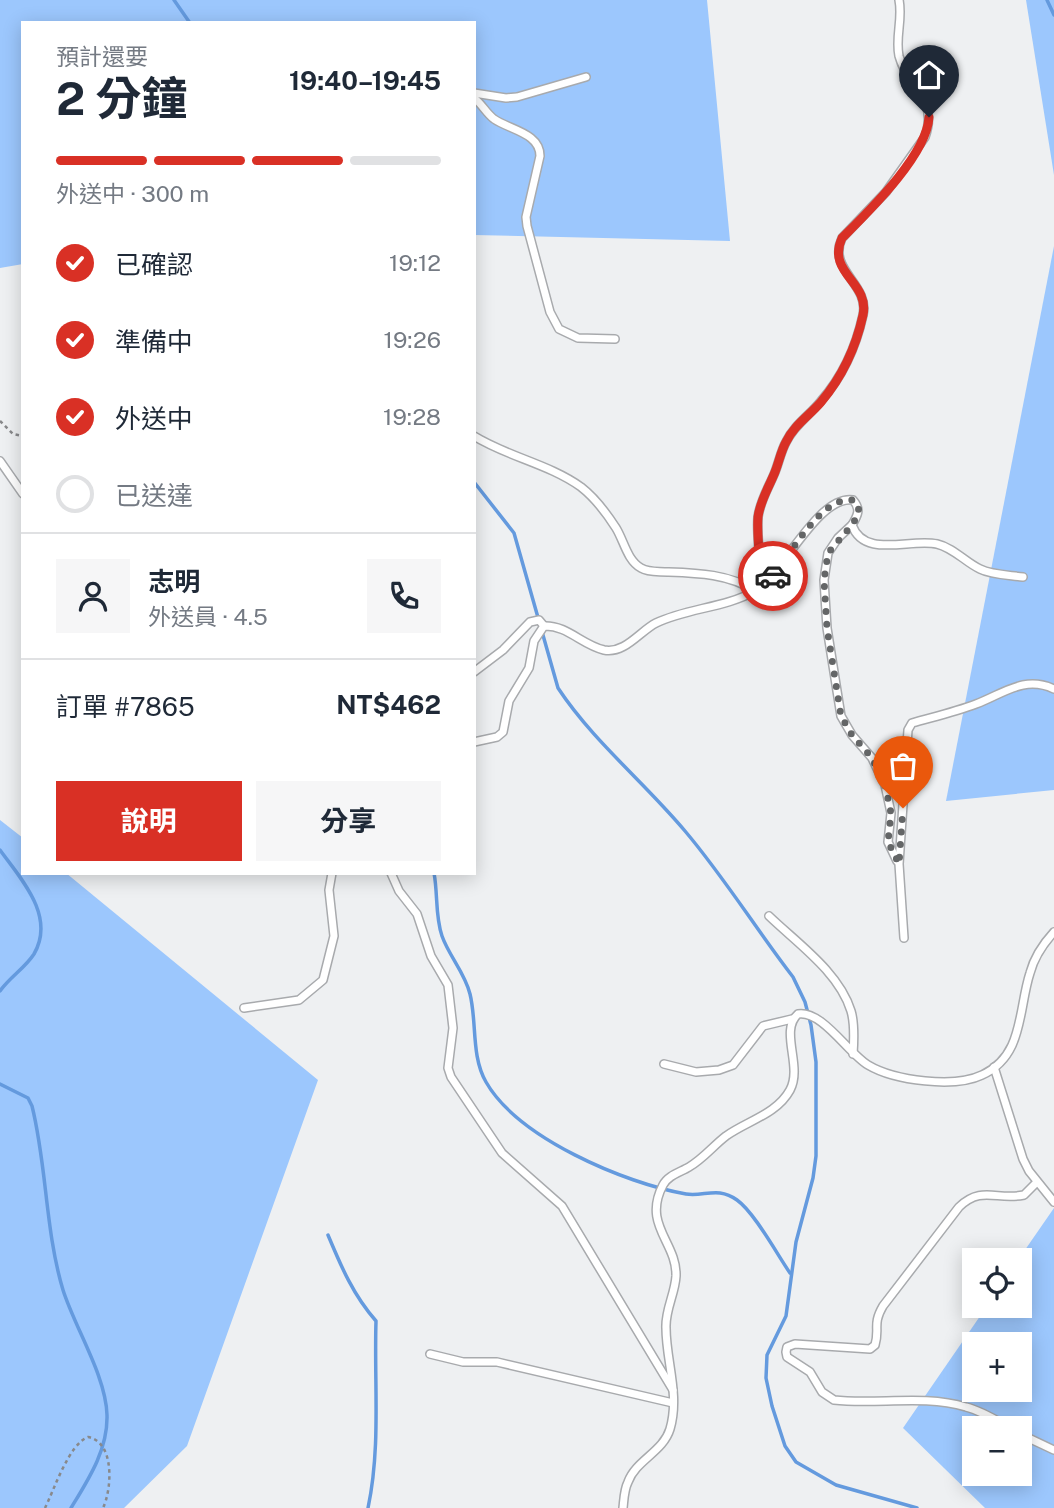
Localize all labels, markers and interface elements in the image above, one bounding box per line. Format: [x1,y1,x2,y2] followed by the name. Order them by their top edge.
[56,43,148,70] text: 預計還要
[899,45,959,117] pin
[910,56,948,94] icon: home
[289,65,441,96] text: 19:40–19:45
[56,71,188,125] text: 2 分鐘
[56,180,209,207] text: 外送中 · 300 m
[56,244,94,282] icon: check
[115,249,193,280] text: 已確認
[389,249,441,276] text: 19:12
[56,321,94,359] icon: check
[115,326,193,357] text: 準備中
[384,326,441,353] text: 19:26
[56,398,94,436] icon: check
[115,403,193,434] text: 外送中
[383,403,441,430] text: 19:28
[115,480,193,511] text: 已送達
[738,541,808,611] courier
[754,557,792,595] icon: car
[56,559,130,633] button: person
[367,559,441,633] button: phone
[148,566,200,597] text: 志明
[148,603,268,630] text: 外送員 · 4.5
[336,689,441,720] text: NT$462
[56,691,195,722] text: 訂單 #7865
[873,736,933,808] pin
[884,747,922,785] icon: bag
[56,781,242,861] button: 說明
[256,781,441,861] button: 分享
[962,1248,1032,1486] map controls
[962,1248,1032,1318] button: locate
[962,1332,1032,1402] button: +
[962,1416,1032,1486] button: −

